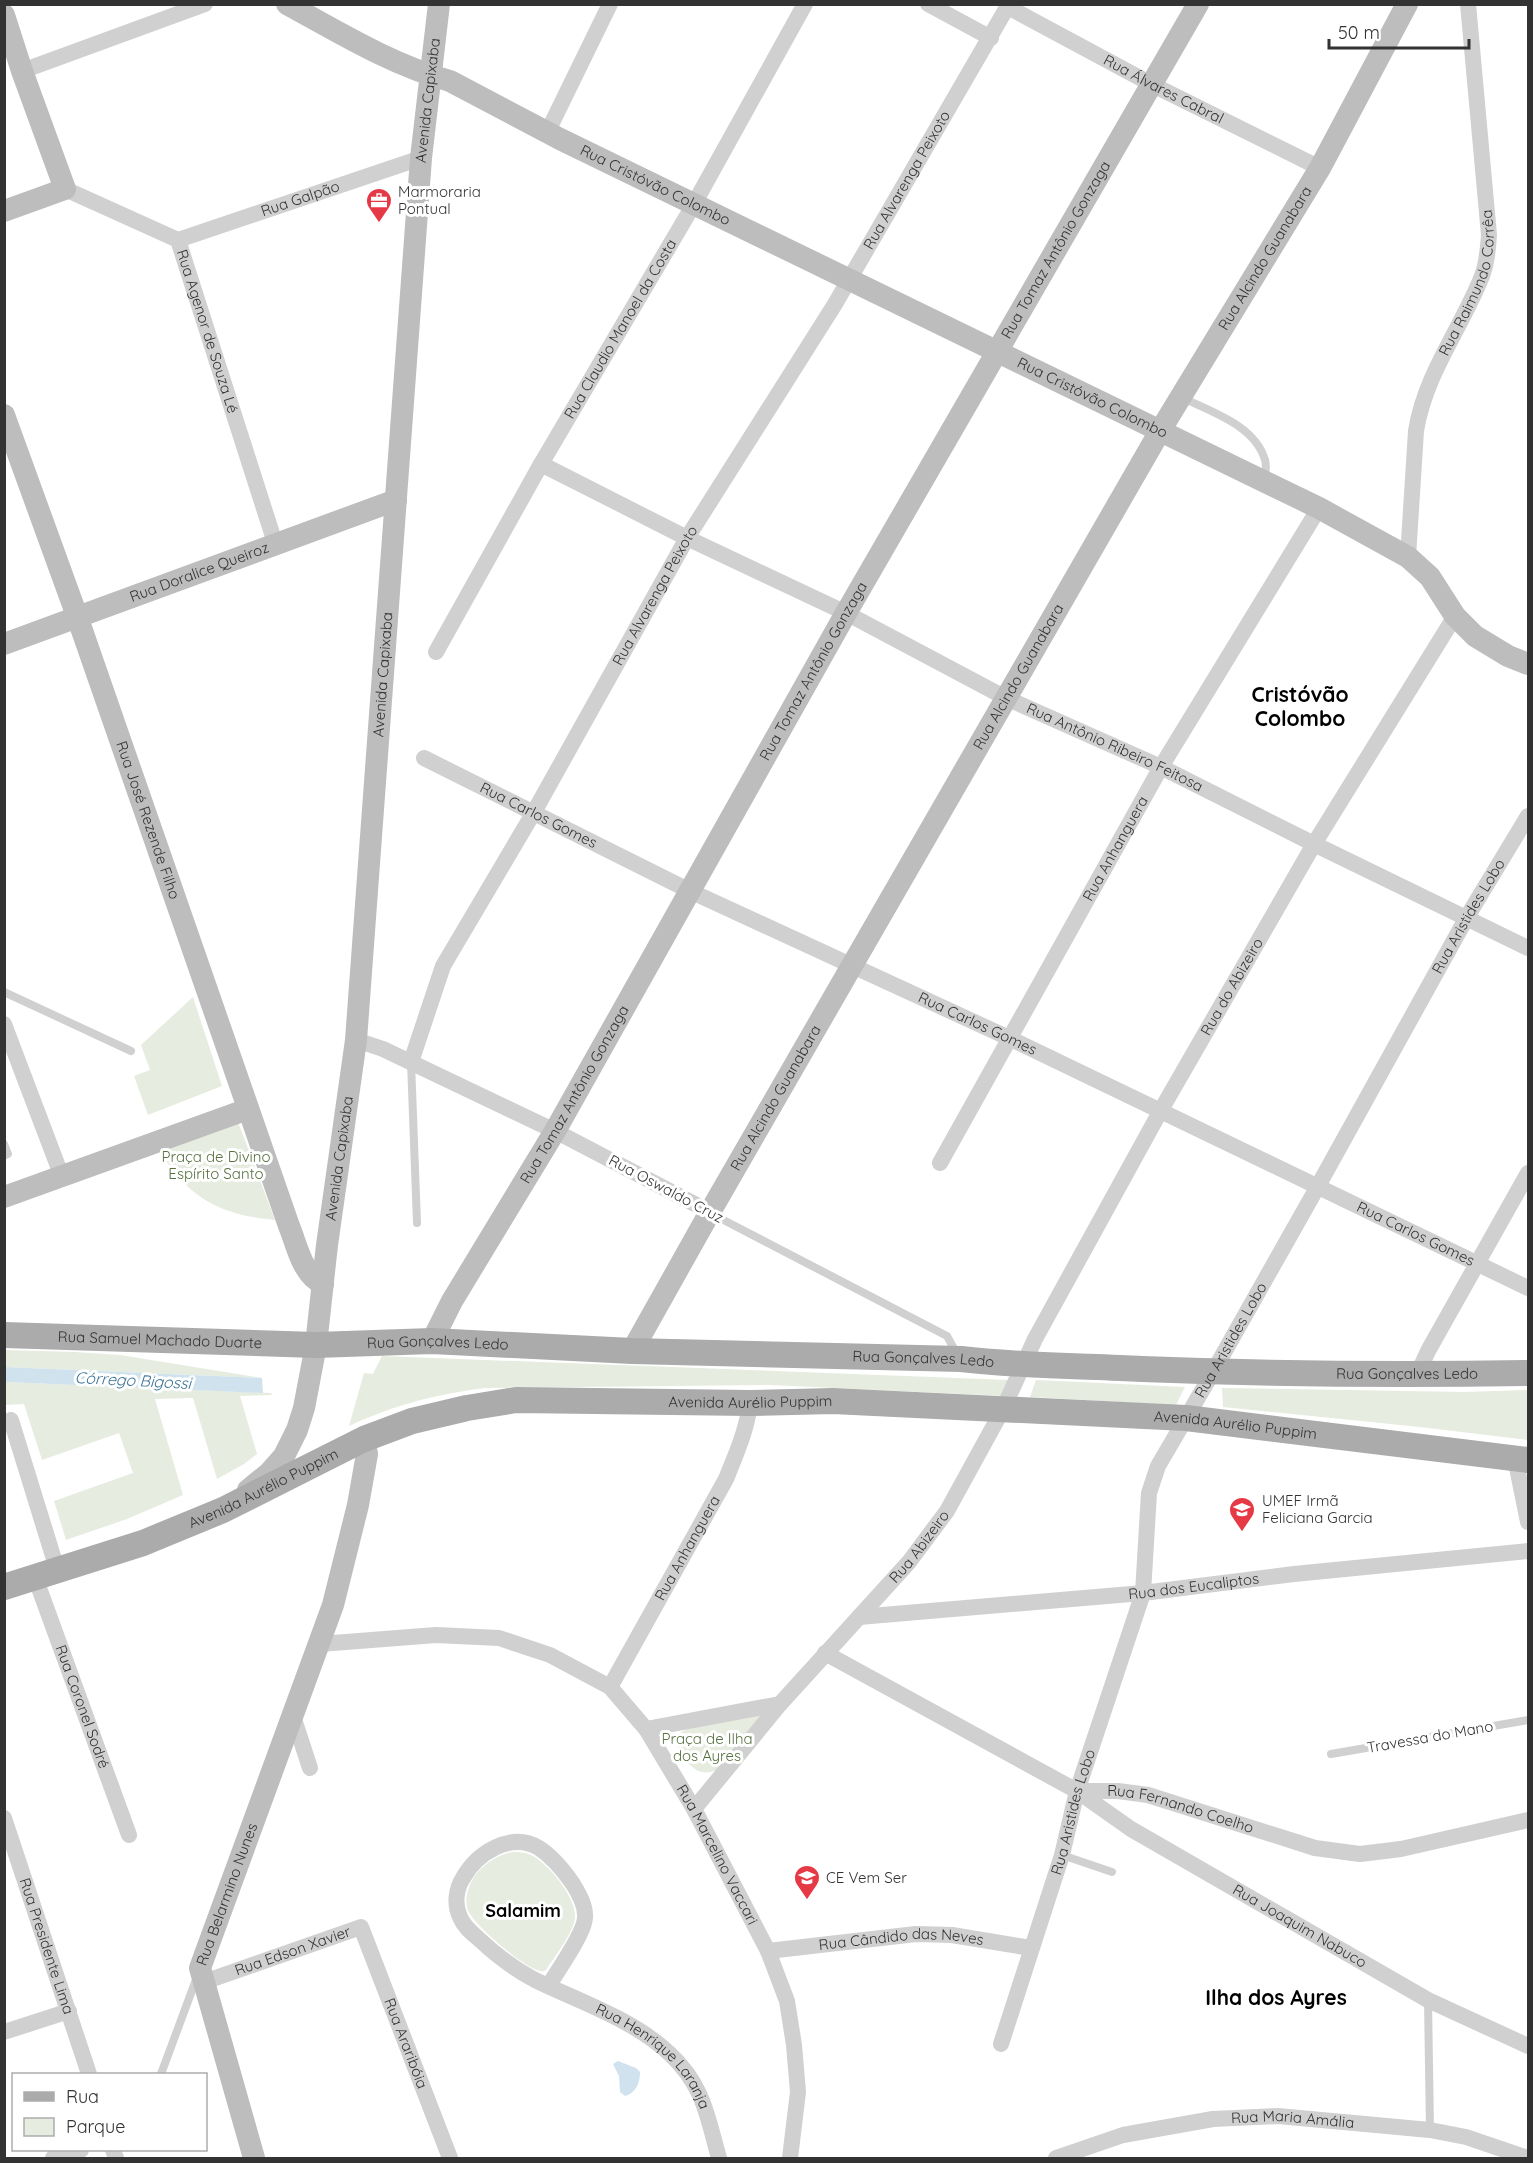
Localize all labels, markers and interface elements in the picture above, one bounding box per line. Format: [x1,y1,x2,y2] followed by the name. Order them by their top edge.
[1329,12,1468,50] scale bar
[1338,21,1380,44] text: 50 m
[411,37,444,163] street label: Avenida Capixaba
[1100,50,1227,128] street label: Rua Álvares Cabral
[859,107,954,253] street label: Rua Alvarenga Peixoto
[577,140,734,229] street label: Rua Cristóvão Colombo
[997,157,1114,342] street label: Rua Tomaz Antônio Gonzaga
[258,176,342,220] street label: Rua Galpão
[398,182,481,218] place label: Marmoraria Pontual
[1214,182,1316,334] street label: Rua Alcindo Guanabara
[364,186,394,224] office icon: Marmoraria Pontual
[1434,209,1498,359] street label: Rua Raimundo Corrêa
[560,235,680,422] street label: Rua Claudio Manoel da Costa
[173,247,243,416] street label: Rua Agenor de Souza Lé
[1014,353,1171,442] street label: Rua Cristóvão Colombo
[608,522,701,669] street label: Rua Alvarenga Peixoto
[127,538,271,606] street label: Rua Doralice Queiroz
[755,578,871,764] street label: Rua Tomaz Antônio Gonzaga
[968,600,1067,753] street label: Rua Alcindo Guanabara
[368,611,397,738] street label: Avenida Capixaba
[1252,681,1349,731] district label: Cristóvão Colombo
[1024,698,1206,796] street label: Rua Antônio Ribeiro Feitosa
[112,738,185,902] street label: Rua José Rezende Filho
[477,778,600,852] street label: Rua Carlos Gomes
[1078,793,1152,904] street label: Rua Anhanguera
[1427,855,1509,977] street label: Rua Aristides Lobo
[1196,934,1267,1039] street label: Rua do Abizeiro
[915,988,1040,1059] street label: Rua Carlos Gomes
[515,1002,633,1187] street label: Rua Tomaz Antônio Gonzaga
[726,1021,825,1174] street label: Rua Alcindo Guanabara
[321,1095,357,1222] street label: Avenida Capixaba
[161,1147,271,1183] park label: Praça de Divino Espírito Santo
[606,1150,727,1227] street label: Rua Oswaldo Cruz
[1354,1197,1478,1270] street label: Rua Carlos Gomes
[1190,1279,1271,1401] street label: Rua Aristides Lobo
[58,1327,262,1352] street label: Rua Samuel Machado Duarte
[367,1331,509,1354] street label: Rua Gonçalves Ledo
[852,1346,995,1371] street label: Rua Gonçalves Ledo
[1336,1364,1478,1383] street label: Rua Gonçalves Ledo
[74,1367,193,1393] water label: Córrego Bigossi
[668,1391,833,1412] street label: Avenida Aurélio Puppim
[1153,1406,1318,1443] street label: Avenida Aurélio Puppim
[185,1444,341,1532] street label: Avenida Aurélio Puppim
[1262,1491,1373,1527] place label: UMEF Irmã Feliciana Garcia
[650,1492,724,1604] street label: Rua Anhanguera
[1227,1495,1257,1533] school or university icon: UMEF Irmã Feliciana Garcia
[885,1506,953,1587] street label: Rua Abizeiro
[1127,1568,1260,1603] street label: Rua dos Eucaliptos
[51,1642,114,1771] street label: Rua Coronel Sodré
[1365,1716,1495,1757] street label: Travessa do Mano
[661,1729,753,1765] park label: Praça de Ilha dos Ayres
[1046,1747,1099,1877] street label: Rua Aristides Lobo
[673,1781,763,1928] street label: Rua Marcelino Vaccari
[1107,1781,1256,1837] street label: Rua Fernando Coelho
[192,1820,261,1968] street label: Rua Belarmino Nunes
[792,1863,822,1901] school or university icon: CE Vem Ser
[826,1868,907,1887] place label: CE Vem Ser
[16,1875,79,2017] street label: Rua Presidente Lima
[1230,1880,1370,1972] street label: Rua Joaquim Nabuco
[485,1899,561,1922] district label: Salamim
[232,1921,353,1980] street label: Rua Edson Xavier
[818,1924,985,1954] street label: Rua Cândido das Neves
[1205,1984,1347,2010] district label: Ilha dos Ayres
[380,1995,432,2091] street label: Rua Araribóia
[593,1999,714,2112] street label: Rua Henrique Laranja
[12,2073,207,2151] legend
[66,2085,99,2108] text: Rua
[1230,2106,1355,2132] street label: Rua Maria Amália
[66,2115,125,2138] text: Parque

